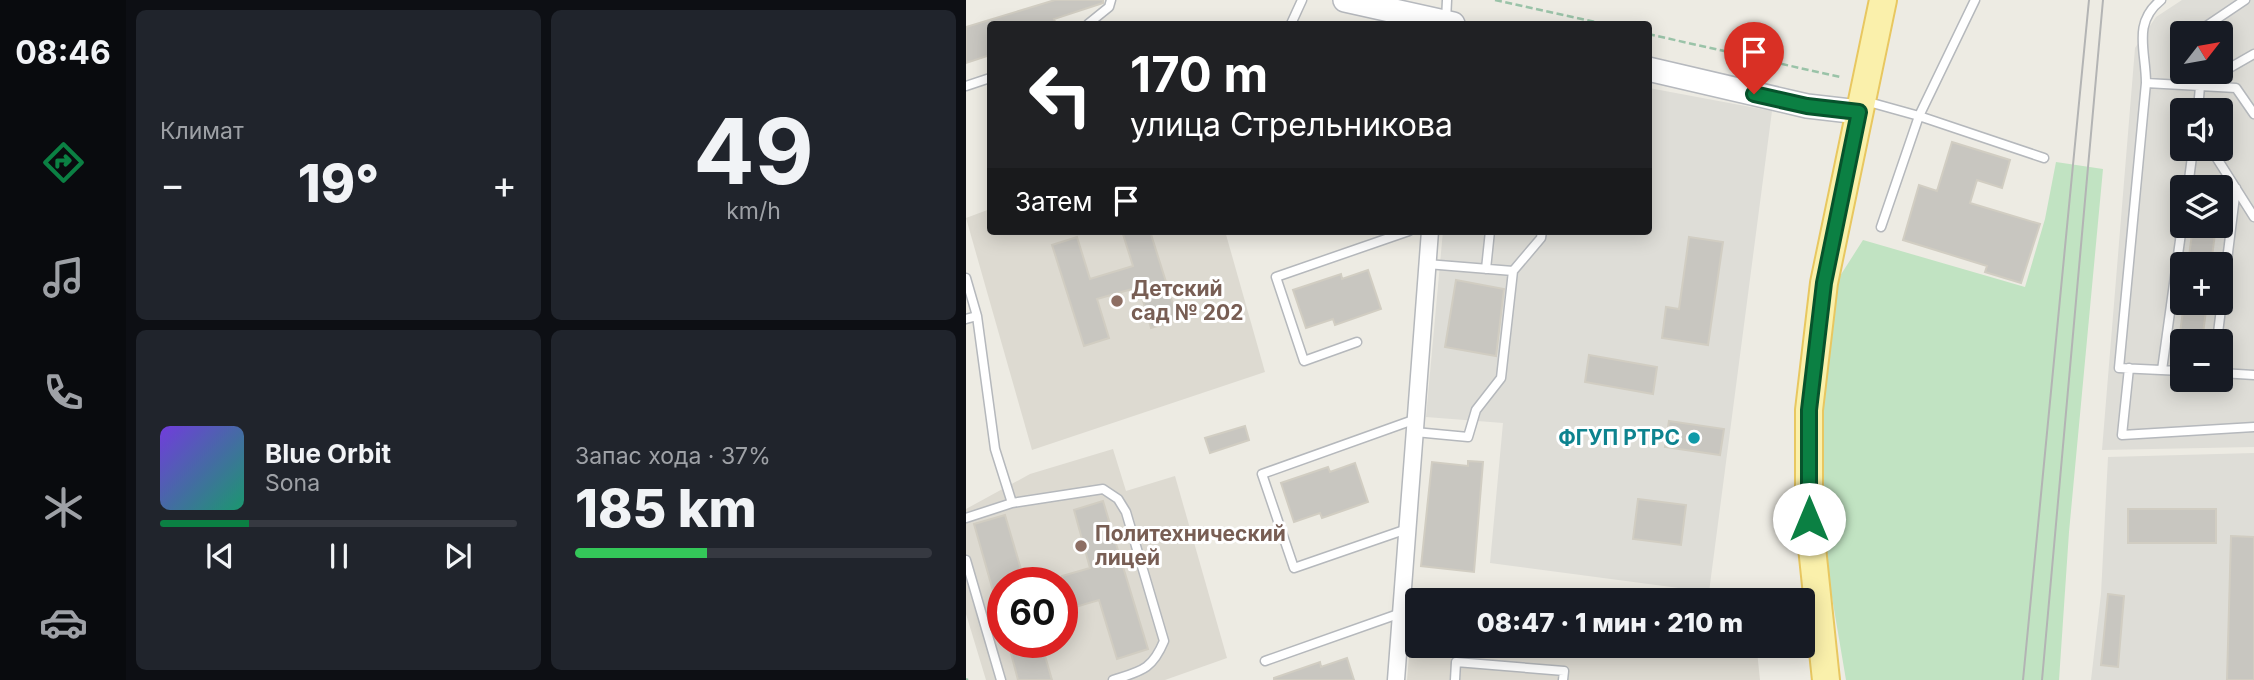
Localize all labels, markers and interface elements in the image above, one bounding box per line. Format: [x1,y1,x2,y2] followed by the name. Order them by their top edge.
[2170,21,2233,84] north arrow
[2170,21,2233,392] map controls
[1724,22,1784,94] pin
[15,33,111,72] text: 08:46
[1735,33,1773,71] icon: arrive
[1130,45,1268,104] text: 170 m
[1015,49,1106,140] icon: left
[693,96,814,206] text: 49
[2170,98,2233,161] button: sound
[1130,105,1453,144] text: улица Стрельникова
[160,117,244,145] text: Климат
[39,138,88,187] icon: directions
[298,152,379,215] text: 19°
[160,161,185,207] text: −
[492,161,517,207] text: +
[2170,175,2233,238] button: layers
[1107,182,1145,220] icon: arrive
[1015,186,1093,217] text: Затем
[726,197,781,225] text: km/h
[2170,252,2233,315] button: +
[39,253,88,302] icon: music
[1131,276,1244,325] place label: Детский сад № 202
[1109,293,1125,309] marker: Детский сад № 202
[2170,329,2233,392] button: −
[39,368,88,417] icon: phone
[1558,425,1680,450] place label: ФГУП РТРС
[1686,430,1702,446] marker: ФГУП РТРС
[265,438,391,469] text: Blue Orbit
[575,442,771,470] text: Запас хода · 37%
[265,469,320,497] text: Sona
[575,477,757,540] text: 185 km
[1772,482,1846,556] position arrow
[39,483,88,532] icon: climate
[1095,521,1286,570] place label: Политехнический лицей
[201,537,239,575] icon: previous
[320,537,358,575] icon: pause
[439,537,477,575] icon: next
[1073,538,1089,554] marker: Политехнический лицей
[987,567,1078,658] speed limit sign: 60
[39,598,88,647] icon: car
[1477,607,1743,638] text: 08:47 · 1 мин · 210 m

